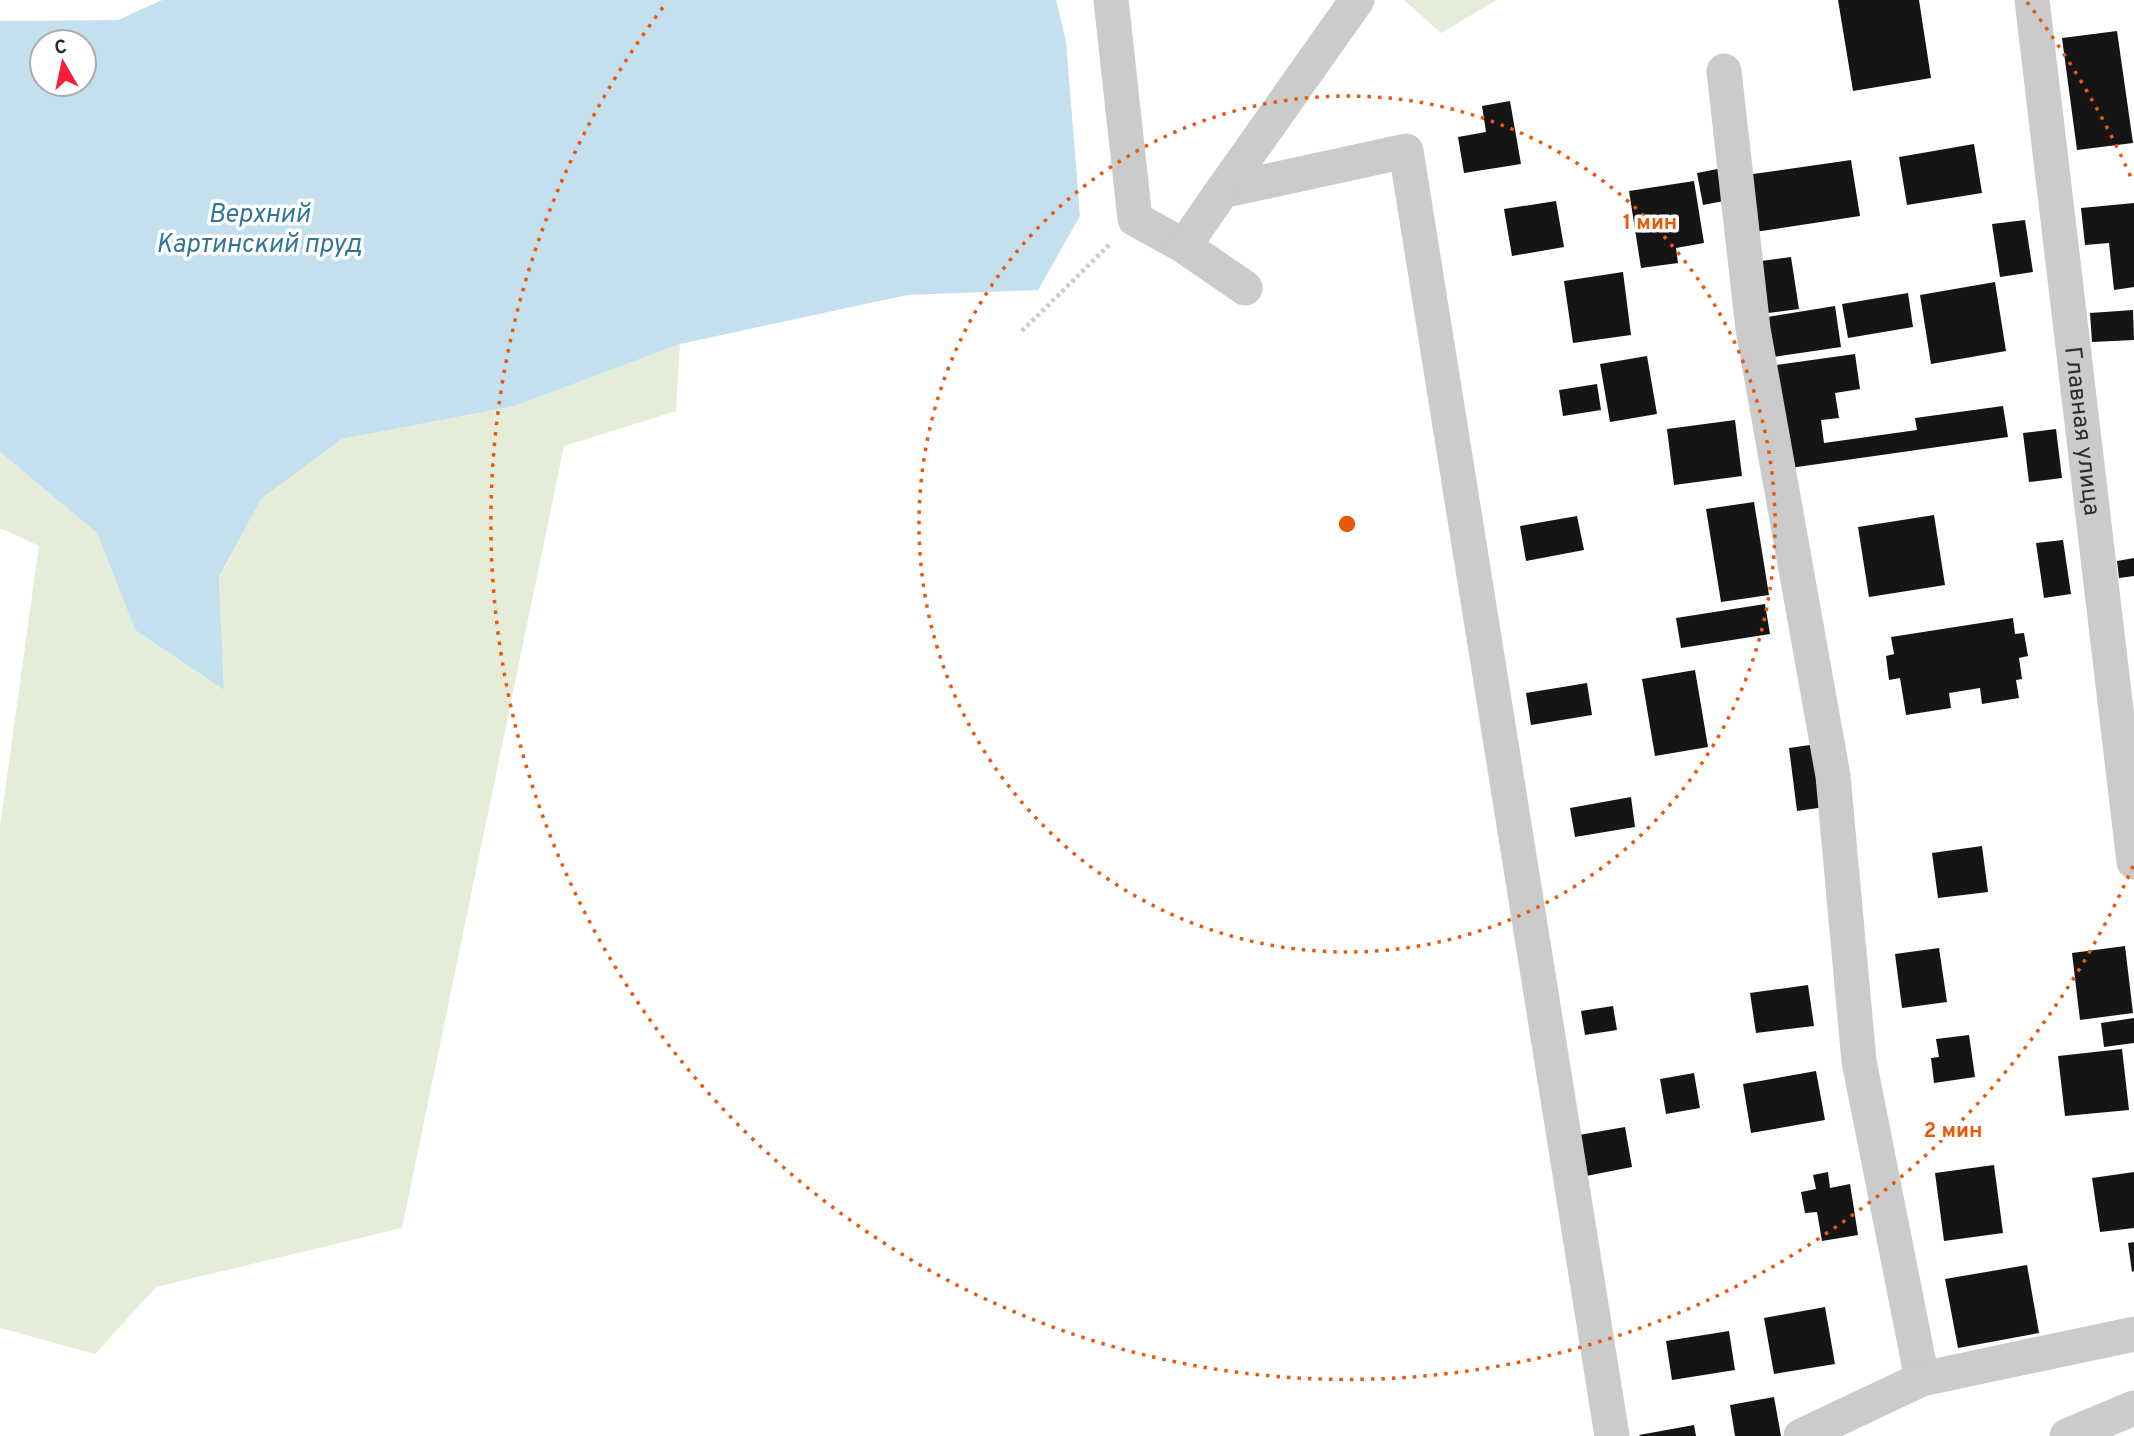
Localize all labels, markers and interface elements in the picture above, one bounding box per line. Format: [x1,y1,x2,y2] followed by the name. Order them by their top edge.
[28,28,98,98] north arrow
[53,35,69,61] text: С
[156,199,362,262] water label: Верхний Картинский пруд
[1623,210,1677,237] text: 1 мин
[2056,345,2106,517] street label: Главная улица
[1335,512,1359,536] centre of rings
[1923,1118,1983,1145] text: 2 мин

